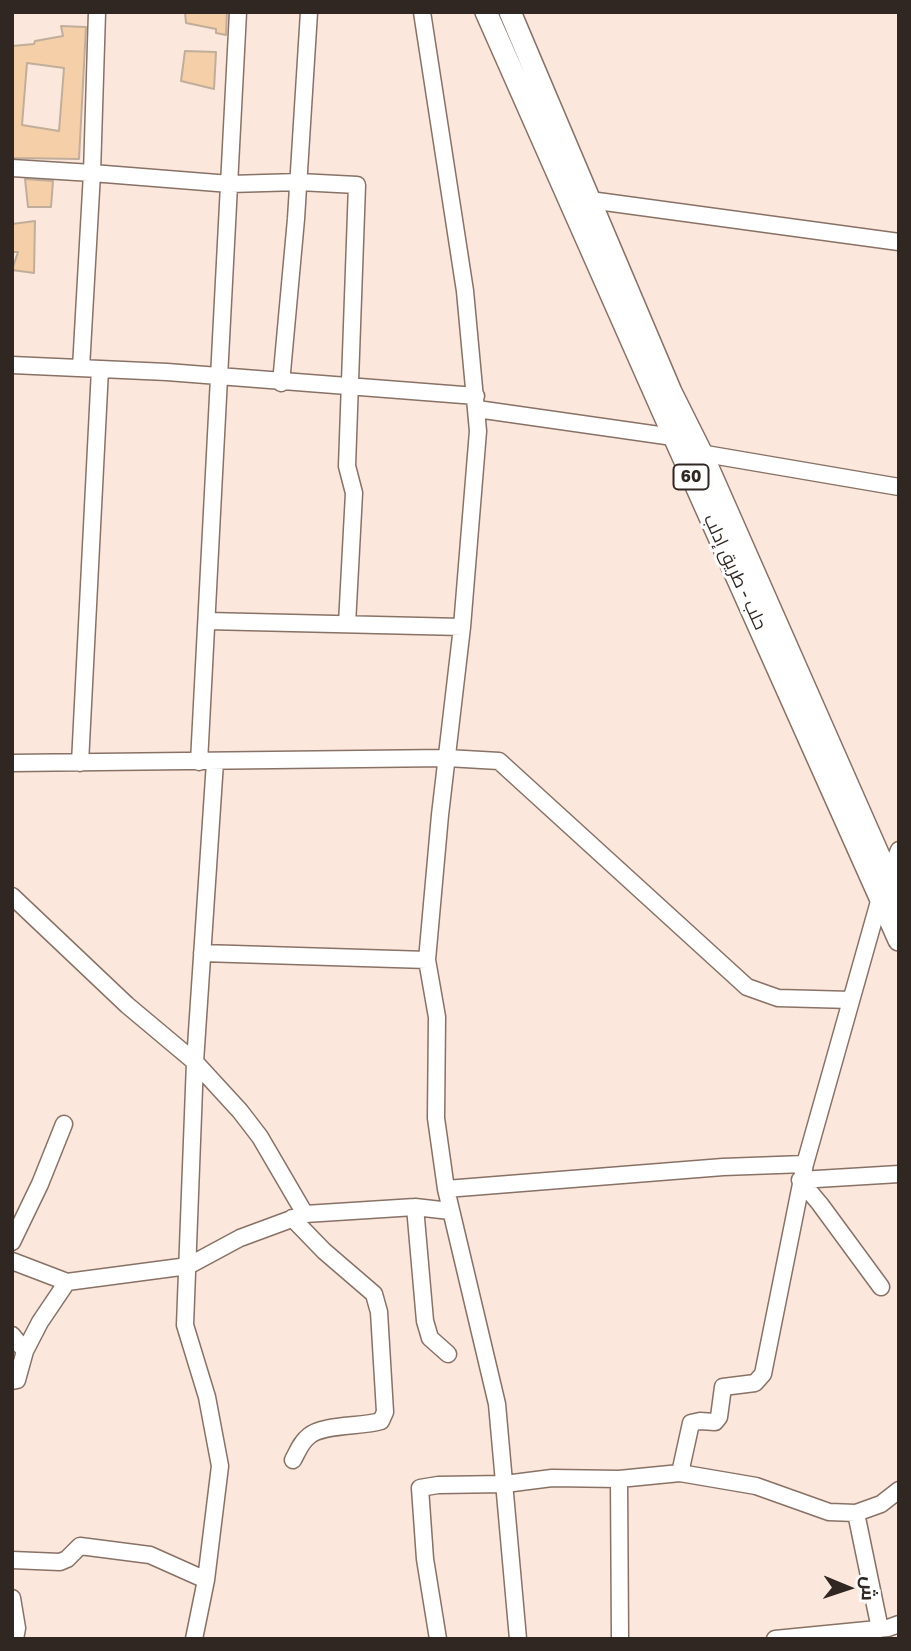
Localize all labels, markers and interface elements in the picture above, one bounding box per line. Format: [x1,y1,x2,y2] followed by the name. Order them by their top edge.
[674,464,708,490] road number: 60
[699,511,771,633] street label: حلب - طريق إدلب
[813,1553,883,1623] north arrow
[858,1576,881,1601] text: ش

